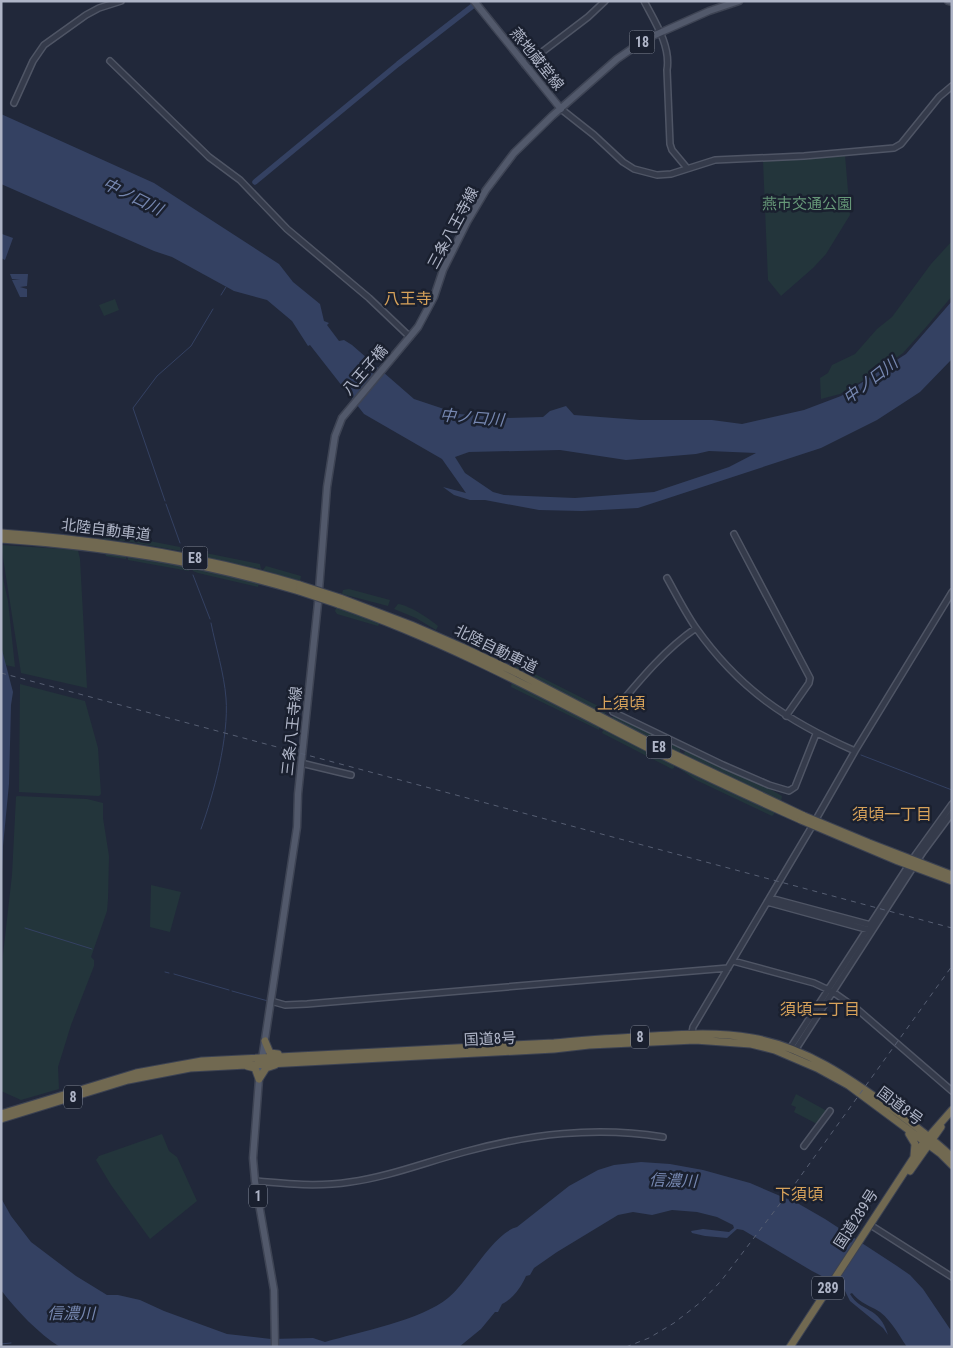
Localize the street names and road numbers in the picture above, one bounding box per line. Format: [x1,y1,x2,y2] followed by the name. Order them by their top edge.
[506,24,568,94] street label: 燕地蔵堂線
[630,31,654,54] road number: 18
[424,184,482,272] street label: 三条八王寺線
[339,341,391,399] street label: 八王子橋
[60,516,152,544] street label: 北陸自動車道
[182,546,208,570] road number: E8
[452,621,540,677] street label: 北陸自動車道
[278,685,306,777] street label: 三条八王寺線
[646,736,672,759] road number: E8
[631,1026,649,1048] road number: 8
[463,1029,517,1049] street label: 国道8号
[874,1083,926,1129] street label: 国道8号
[64,1086,82,1108] road number: 8
[249,1184,267,1208] road number: 1
[830,1186,882,1252] street label: 国道289号
[812,1276,844,1300] road number: 289

